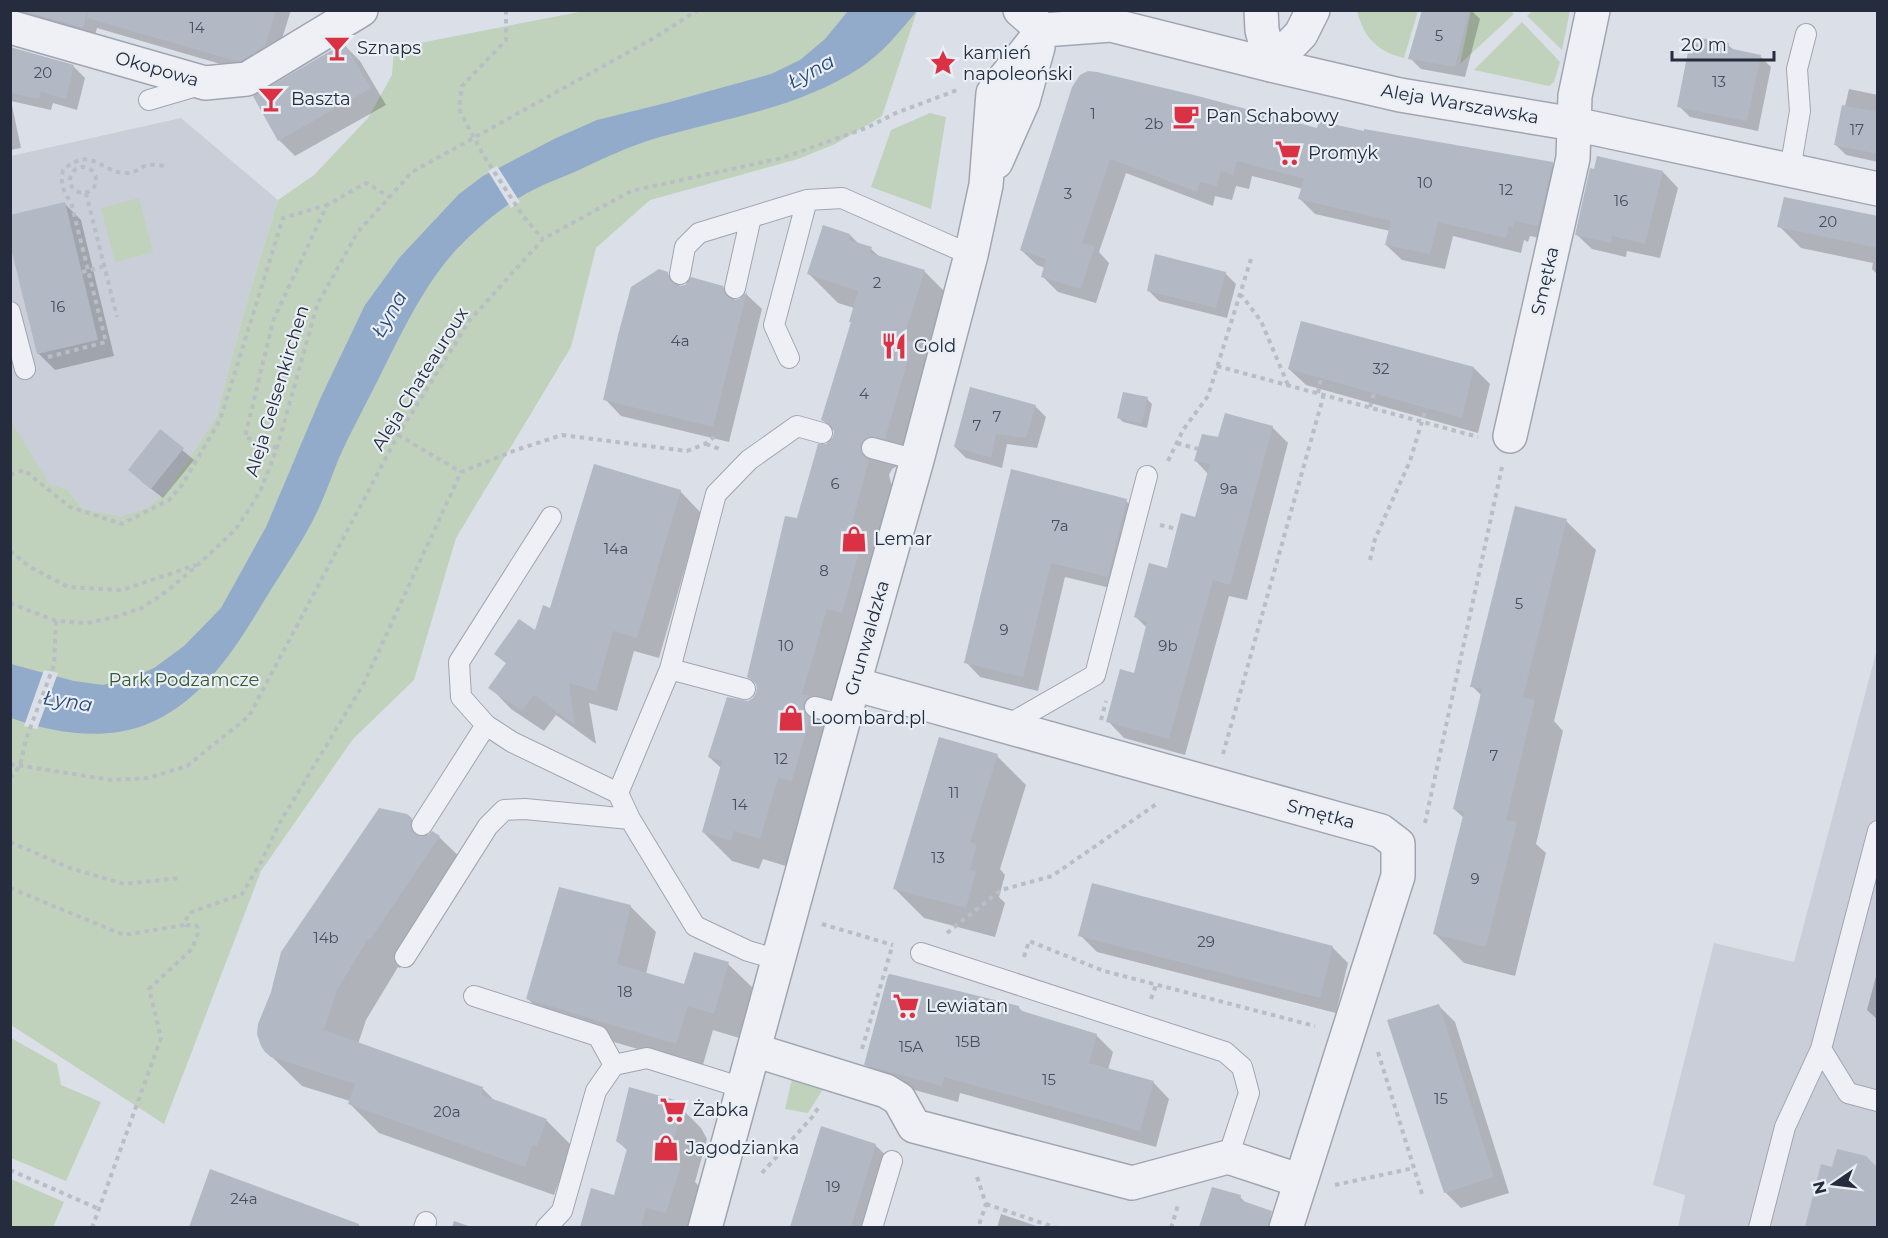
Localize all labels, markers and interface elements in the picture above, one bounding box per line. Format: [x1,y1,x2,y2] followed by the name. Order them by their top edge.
[189,18,205,37] house number: 14
[1672,24,1774,62] scale bar
[1435,26,1443,45] house number: 5
[322,33,352,63] bar icon: Sznaps
[1681,34,1727,56] text: 20 m
[357,37,421,59] place label: Sznaps
[963,42,1073,85] place label: kamień napoleoński
[113,47,201,91] street label: Okopowa
[783,48,839,94] water label: Łyna
[928,48,958,78] place icon: kamień napoleoński
[34,63,52,82] house number: 20
[1712,72,1726,91] house number: 13
[1379,79,1541,129] street label: Aleja Warszawska
[256,84,286,114] bar icon: Baszta
[291,88,351,110] place label: Baszta
[1171,101,1201,131] cafe icon: Pan Schabowy
[1090,104,1096,123] house number: 1
[1206,105,1339,127] place label: Pan Schabowy
[1145,114,1163,133] house number: 2b
[1850,120,1864,139] house number: 17
[1273,138,1303,168] supermarket icon: Promyk
[1308,142,1378,164] place label: Promyk
[1417,173,1433,192] house number: 10
[1499,180,1513,199] house number: 12
[1064,184,1072,203] house number: 3
[1614,191,1628,210] house number: 16
[1819,212,1837,231] house number: 20
[1526,245,1564,317] street label: Smętka
[873,273,881,292] house number: 2
[366,286,412,342] water label: Łyna
[51,297,65,316] house number: 16
[240,303,314,479] street label: Aleja Gelsenkirchen
[367,303,473,455] street label: Aleja Chateauroux
[670,331,690,350] house number: 4a
[879,331,909,361] restaurant icon: Gold
[914,335,956,357] place label: Gold
[1373,359,1389,378] house number: 32
[859,384,869,403] house number: 4
[993,407,1002,426] house number: 7
[973,416,982,435] house number: 7
[830,474,840,493] house number: 6
[1220,479,1238,498] house number: 9a
[1051,516,1069,535] house number: 7a
[839,524,869,554] shop icon: Lemar
[874,528,932,550] place label: Lemar
[604,539,628,558] house number: 14a
[819,561,829,580] house number: 8
[840,578,894,698] street label: Grunwaldzka
[1515,594,1523,613] house number: 5
[999,620,1009,639] house number: 9
[778,636,794,655] house number: 10
[1158,636,1178,655] house number: 9b
[109,669,260,691] park label: Park Podzamcze
[42,685,94,717] water label: Łyna
[776,703,806,733] shop icon: Loombard.pl
[811,707,926,729] place label: Loombard.pl
[1490,746,1499,765] house number: 7
[774,749,788,768] house number: 12
[949,783,959,802] house number: 11
[1285,794,1357,834] street label: Smętka
[732,795,748,814] house number: 14
[931,848,945,867] house number: 13
[1470,869,1480,888] house number: 9
[313,928,339,947] house number: 14b
[1197,932,1215,951] house number: 29
[618,982,633,1001] house number: 18
[891,991,921,1021] supermarket icon: Lewiatan
[926,995,1008,1017] place label: Lewiatan
[955,1032,981,1051] house number: 15B
[899,1037,924,1056] house number: 15A
[1042,1070,1056,1089] house number: 15
[1434,1089,1448,1108] house number: 15
[658,1095,688,1125] supermarket icon: Żabka
[693,1099,749,1121] place label: Żabka
[433,1102,461,1121] house number: 20a
[651,1133,681,1163] shop icon: Jagodzianka
[685,1137,800,1159] place label: Jagodzianka
[1804,1154,1864,1214] north arrow
[826,1177,840,1196] house number: 19
[1809,1179,1831,1196] text: N
[230,1189,258,1208] house number: 24a

